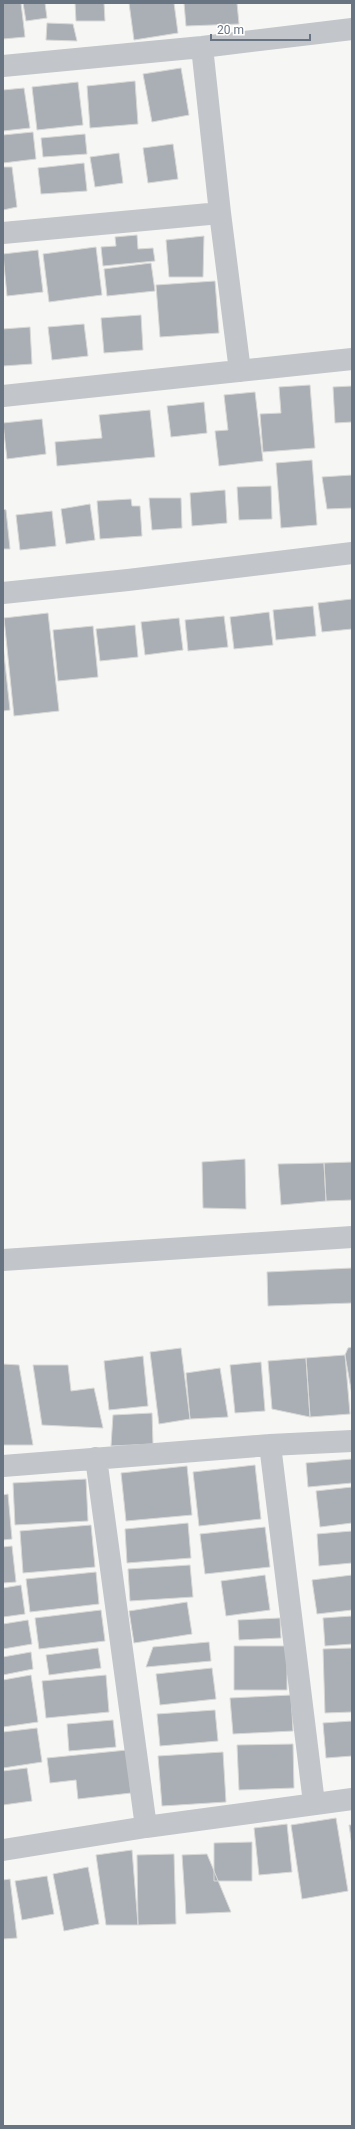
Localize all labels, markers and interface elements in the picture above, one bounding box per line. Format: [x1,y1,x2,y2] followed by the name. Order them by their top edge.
[211,16,310,42] scale bar
[217,23,244,37] text: 20 m

